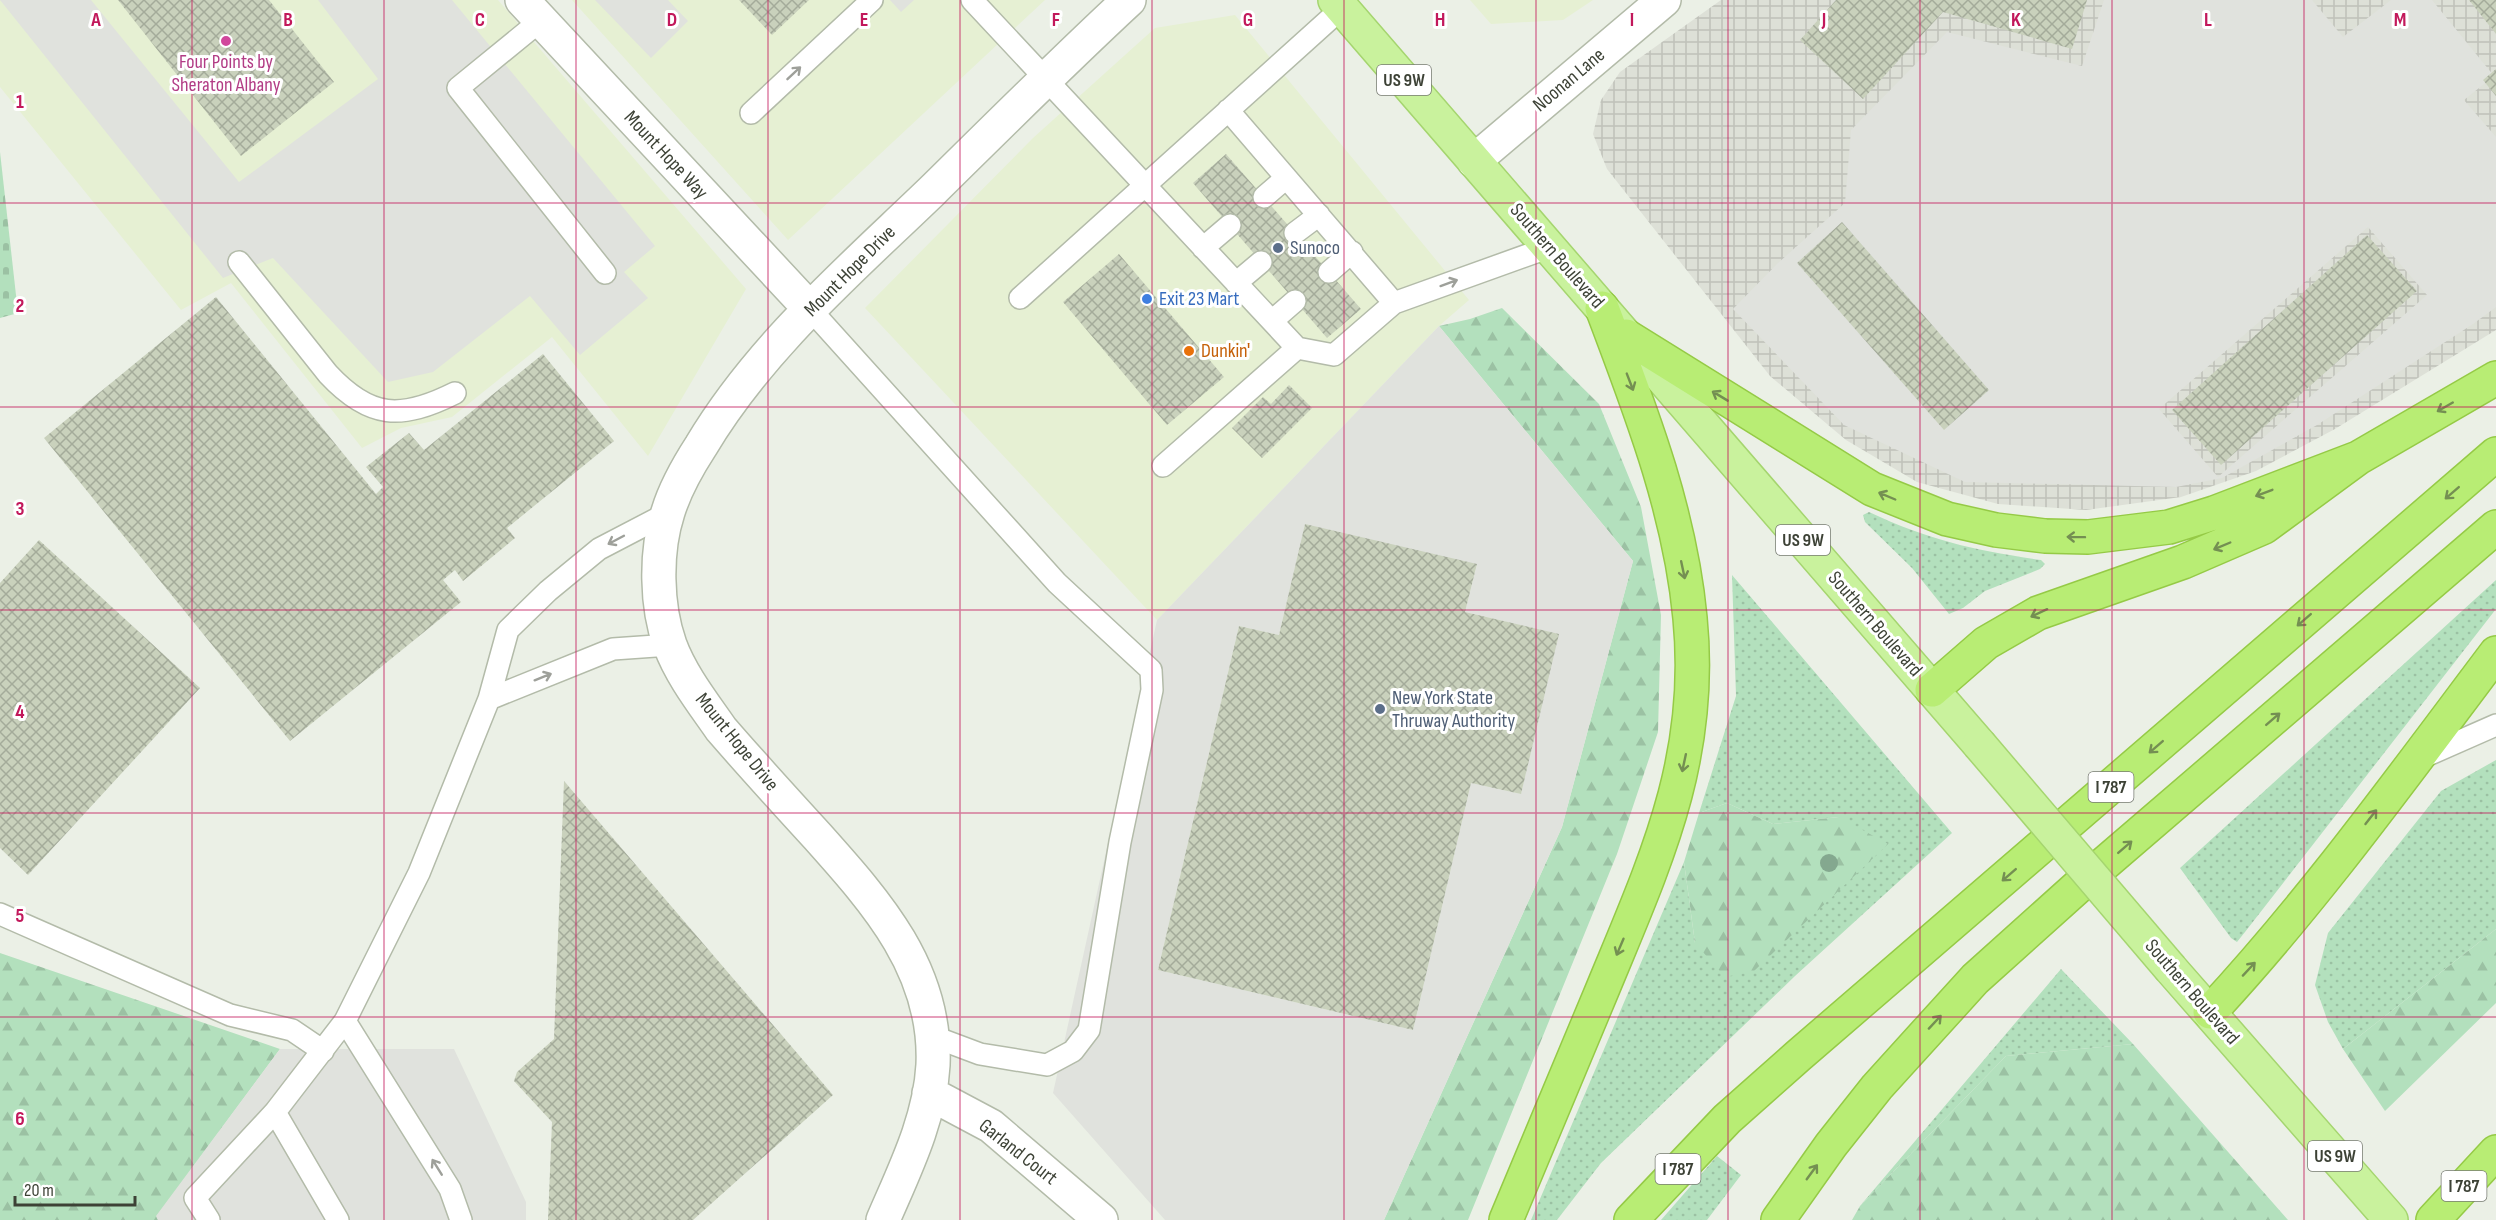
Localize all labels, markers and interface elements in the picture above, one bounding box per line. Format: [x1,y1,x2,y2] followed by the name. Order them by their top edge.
[90,8,101,32] text: A
[283,8,293,32] text: B
[475,8,485,32] text: C
[667,8,677,32] text: D
[860,8,868,32] text: E
[1052,8,1060,32] text: F
[1243,8,1253,32] text: G
[1435,8,1445,32] text: H
[1630,8,1634,32] text: I
[1821,8,1826,32] text: J
[2011,8,2021,32] text: K
[2204,8,2212,32] text: L
[2394,8,2406,32] text: M
[219,34,233,48] marker: Four Points by Sheraton Albany
[1528,43,1610,117] street label: Noonan Lane
[172,50,281,97] place label: Four Points by Sheraton Albany
[1377,65,1431,95] road number: US 9W
[786,66,801,80] one-way arrow
[16,90,24,114] text: 1
[619,106,713,204] street label: Mount Hope Way
[1505,199,1609,313] street label: Southern Boulevard
[799,220,901,322] street label: Mount Hope Drive
[1290,236,1340,260] place label: Sunoco
[1271,241,1285,255] marker: Sunoco
[1439,277,1458,288] one-way arrow
[1159,287,1239,311] place label: Exit 23 Mart
[1140,292,1154,306] marker: Exit 23 Mart
[16,294,24,318] text: 2
[1201,339,1250,363] place label: Dunkin'
[1182,344,1196,358] marker: Dunkin'
[1625,373,1636,391] one-way arrow
[1712,389,1729,401] one-way arrow
[2437,402,2454,414] one-way arrow
[2445,486,2460,500] one-way arrow
[2256,488,2274,499] one-way arrow
[1878,490,1897,501] one-way arrow
[16,497,25,521] text: 3
[1776,525,1830,555] road number: US 9W
[2066,531,2086,543] one-way arrow
[608,534,625,546] one-way arrow
[2213,541,2231,553] one-way arrow
[1678,560,1690,579] one-way arrow
[1823,567,1927,681] street label: Southern Boulevard
[2030,607,2048,619] one-way arrow
[2297,613,2312,627] one-way arrow
[533,671,552,682] one-way arrow
[1392,686,1515,733] place label: New York State Thruway Authority
[690,688,784,796] street label: Mount Hope Drive
[15,700,25,724] text: 4
[1373,702,1387,716] marker: New York State Thruway Authority
[2264,713,2280,727] one-way arrow
[2148,741,2164,754] one-way arrow
[1677,754,1689,773] one-way arrow
[2088,772,2134,802] road number: I 787
[2365,809,2378,825] one-way arrow
[2117,840,2133,853] one-way arrow
[2002,868,2017,882] one-way arrow
[16,904,25,928] text: 5
[2140,935,2244,1049] street label: Southern Boulevard
[1614,937,1625,956] one-way arrow
[2242,962,2256,977] one-way arrow
[1928,1014,1943,1029] one-way arrow
[15,1107,25,1131] text: 6
[974,1114,1062,1190] street label: Garland Court
[2308,1141,2362,1171] road number: US 9W
[1656,1154,1700,1184] road number: I 787
[431,1159,443,1176] one-way arrow
[1806,1165,1818,1181] one-way arrow
[15,1169,135,1207] scale bar
[2442,1171,2486,1201] road number: I 787
[24,1180,54,1201] text: 20 m

